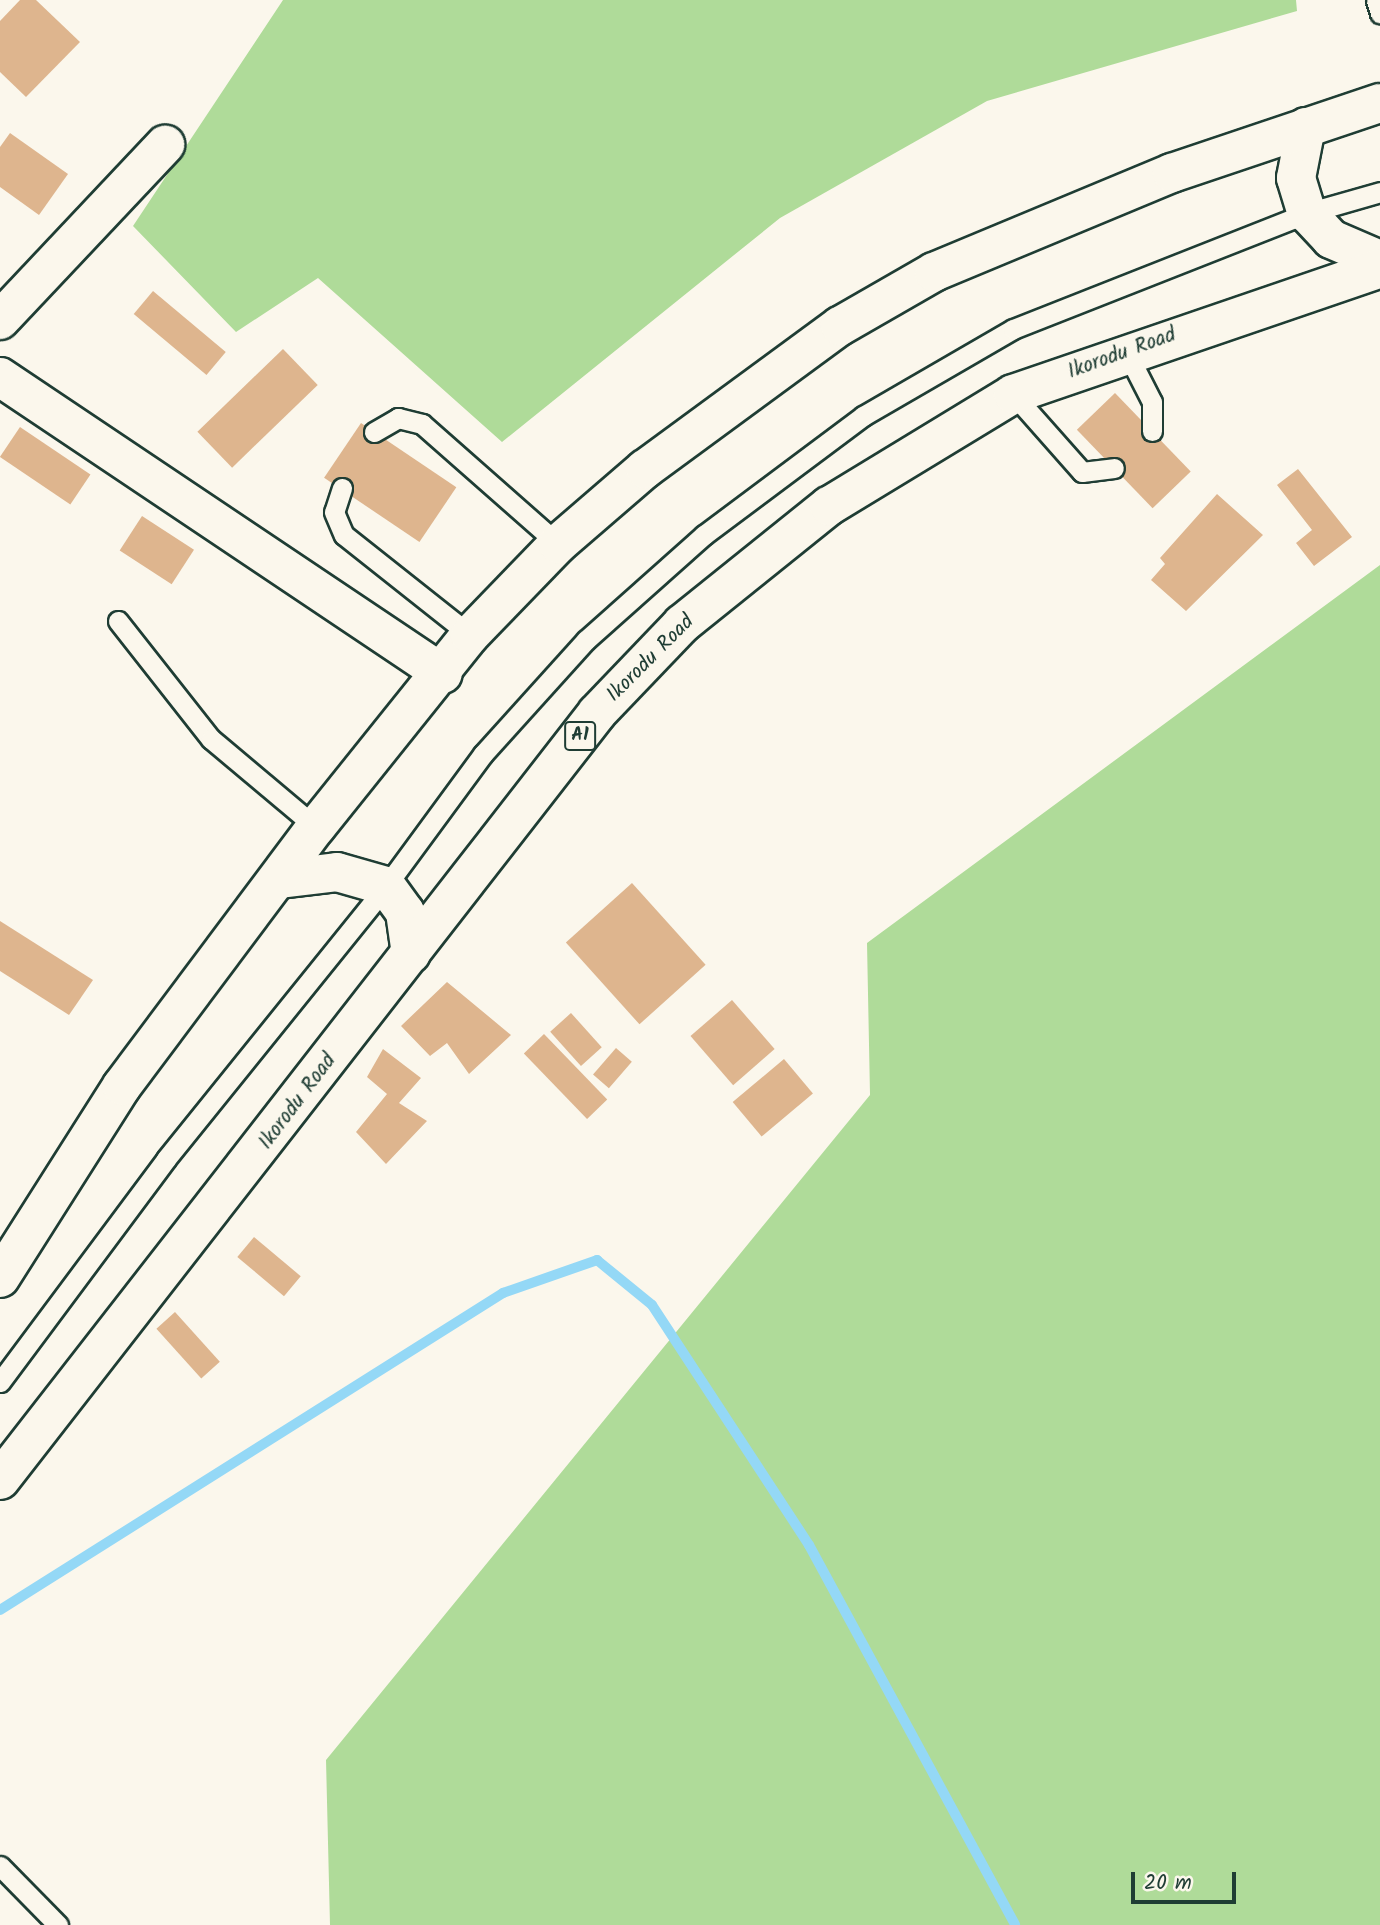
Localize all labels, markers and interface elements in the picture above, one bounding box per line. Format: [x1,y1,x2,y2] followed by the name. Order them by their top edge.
[1064,323,1180,385] street label: Ikorodu Road
[602,610,700,708] street label: Ikorodu Road
[562,720,598,751] road number: A1
[254,1049,342,1155] street label: Ikorodu Road
[1135,1858,1240,1902] scale bar
[1144,1867,1192,1900] text: 20 m

